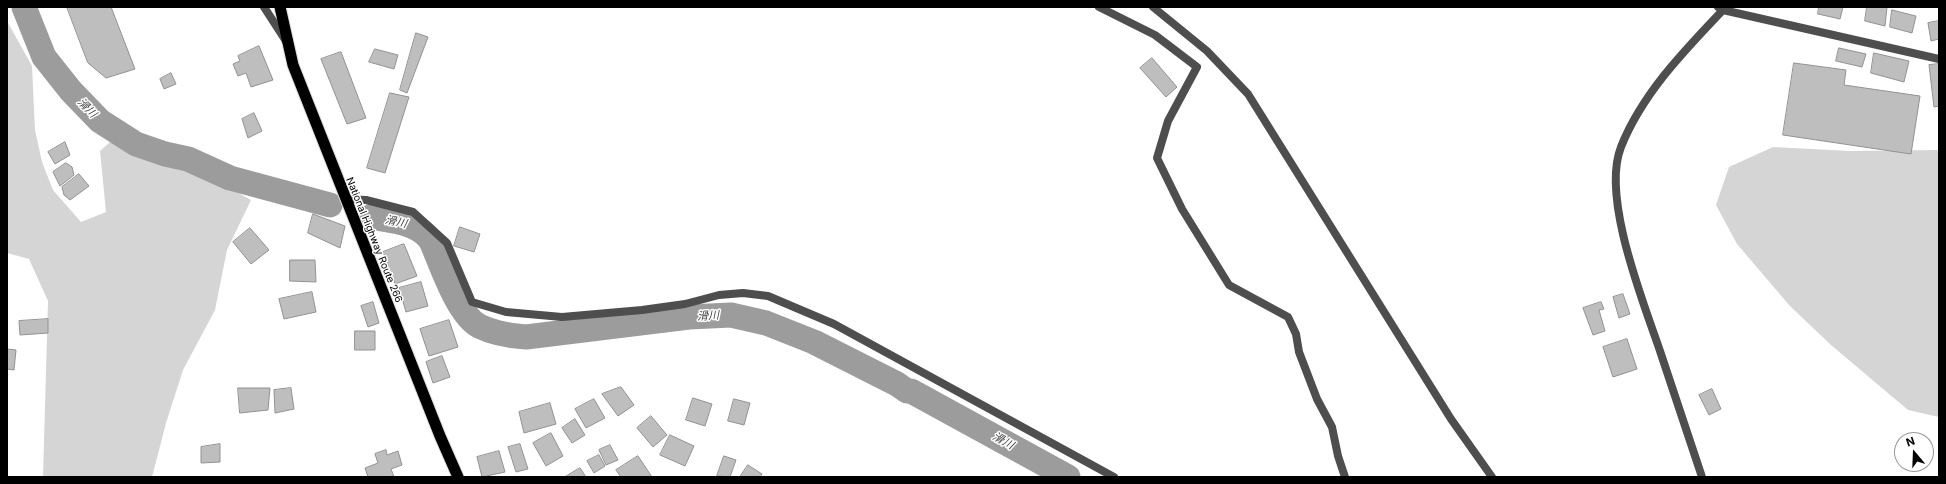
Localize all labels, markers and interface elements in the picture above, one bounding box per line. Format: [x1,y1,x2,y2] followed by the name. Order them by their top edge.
[75,96,99,120] water label: 滑川
[343,176,405,304] street label: National Highway Route 266
[384,213,408,231] water label: 滑川
[697,309,719,323] water label: 滑川
[990,430,1016,452] water label: 滑川
[1894,432,1934,472] north arrow
[1904,434,1917,450] text: N

